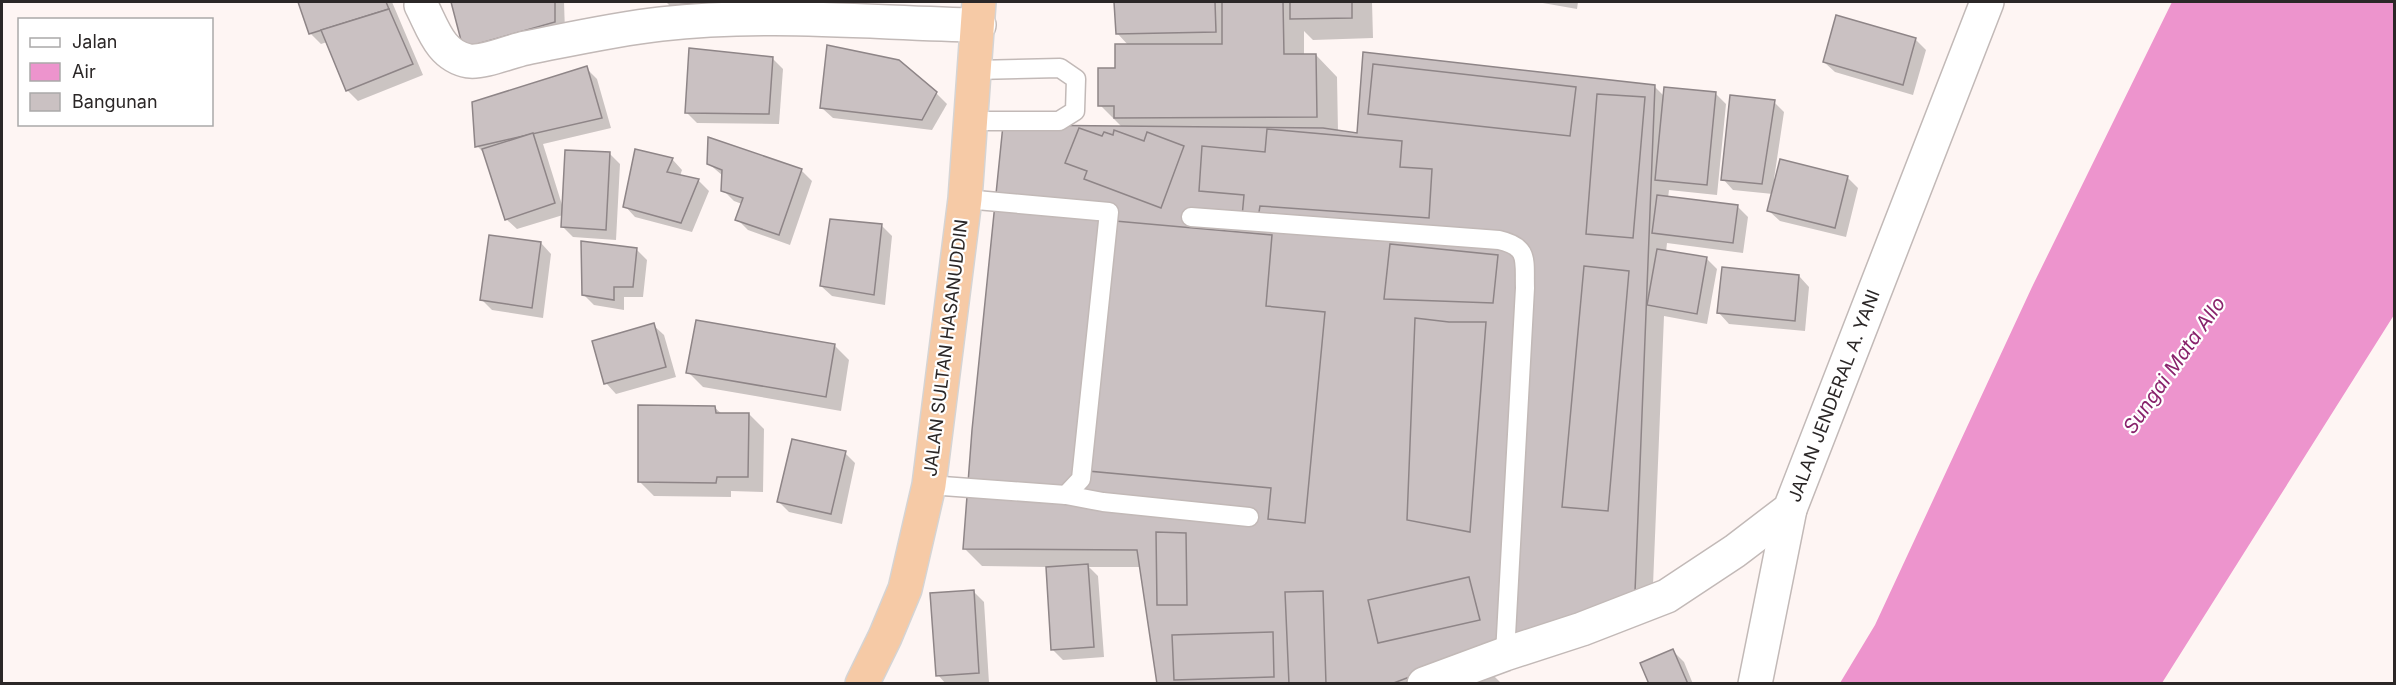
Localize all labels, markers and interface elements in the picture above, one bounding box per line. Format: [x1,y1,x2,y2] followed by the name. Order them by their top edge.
[18,18,213,126] legend
[72,31,117,52] text: Jalan
[72,61,96,82] text: Air
[72,91,158,112] text: Bangunan
[919,218,972,478] street label: JALAN SULTAN HASANUDDIN
[1783,287,1884,505] street label: JALAN JENDERAL A. YANI
[2118,292,2230,438] water label: Sungai Mata Allo

